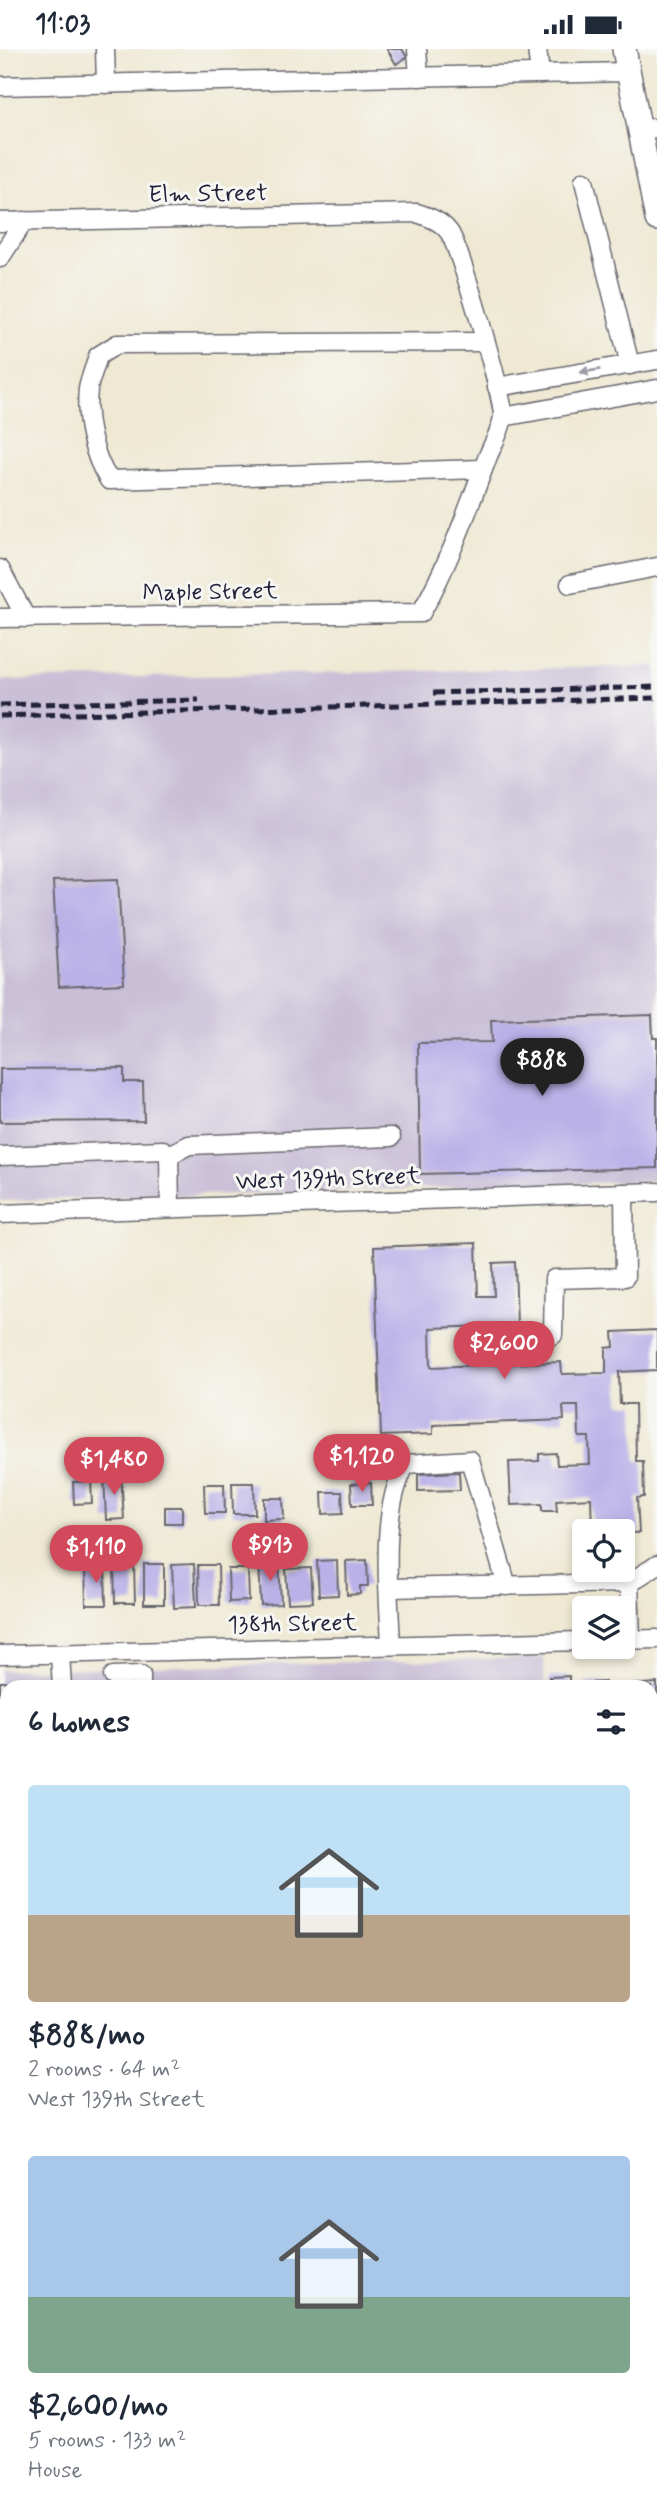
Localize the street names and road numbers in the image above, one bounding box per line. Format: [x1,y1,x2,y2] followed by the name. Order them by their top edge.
[148,178,268,211] street label: Elm Street
[142,576,278,609] street label: Maple Street
[235,1161,421,1198] street label: West 139th Street
[227,1608,357,1641] street label: 138th Street

